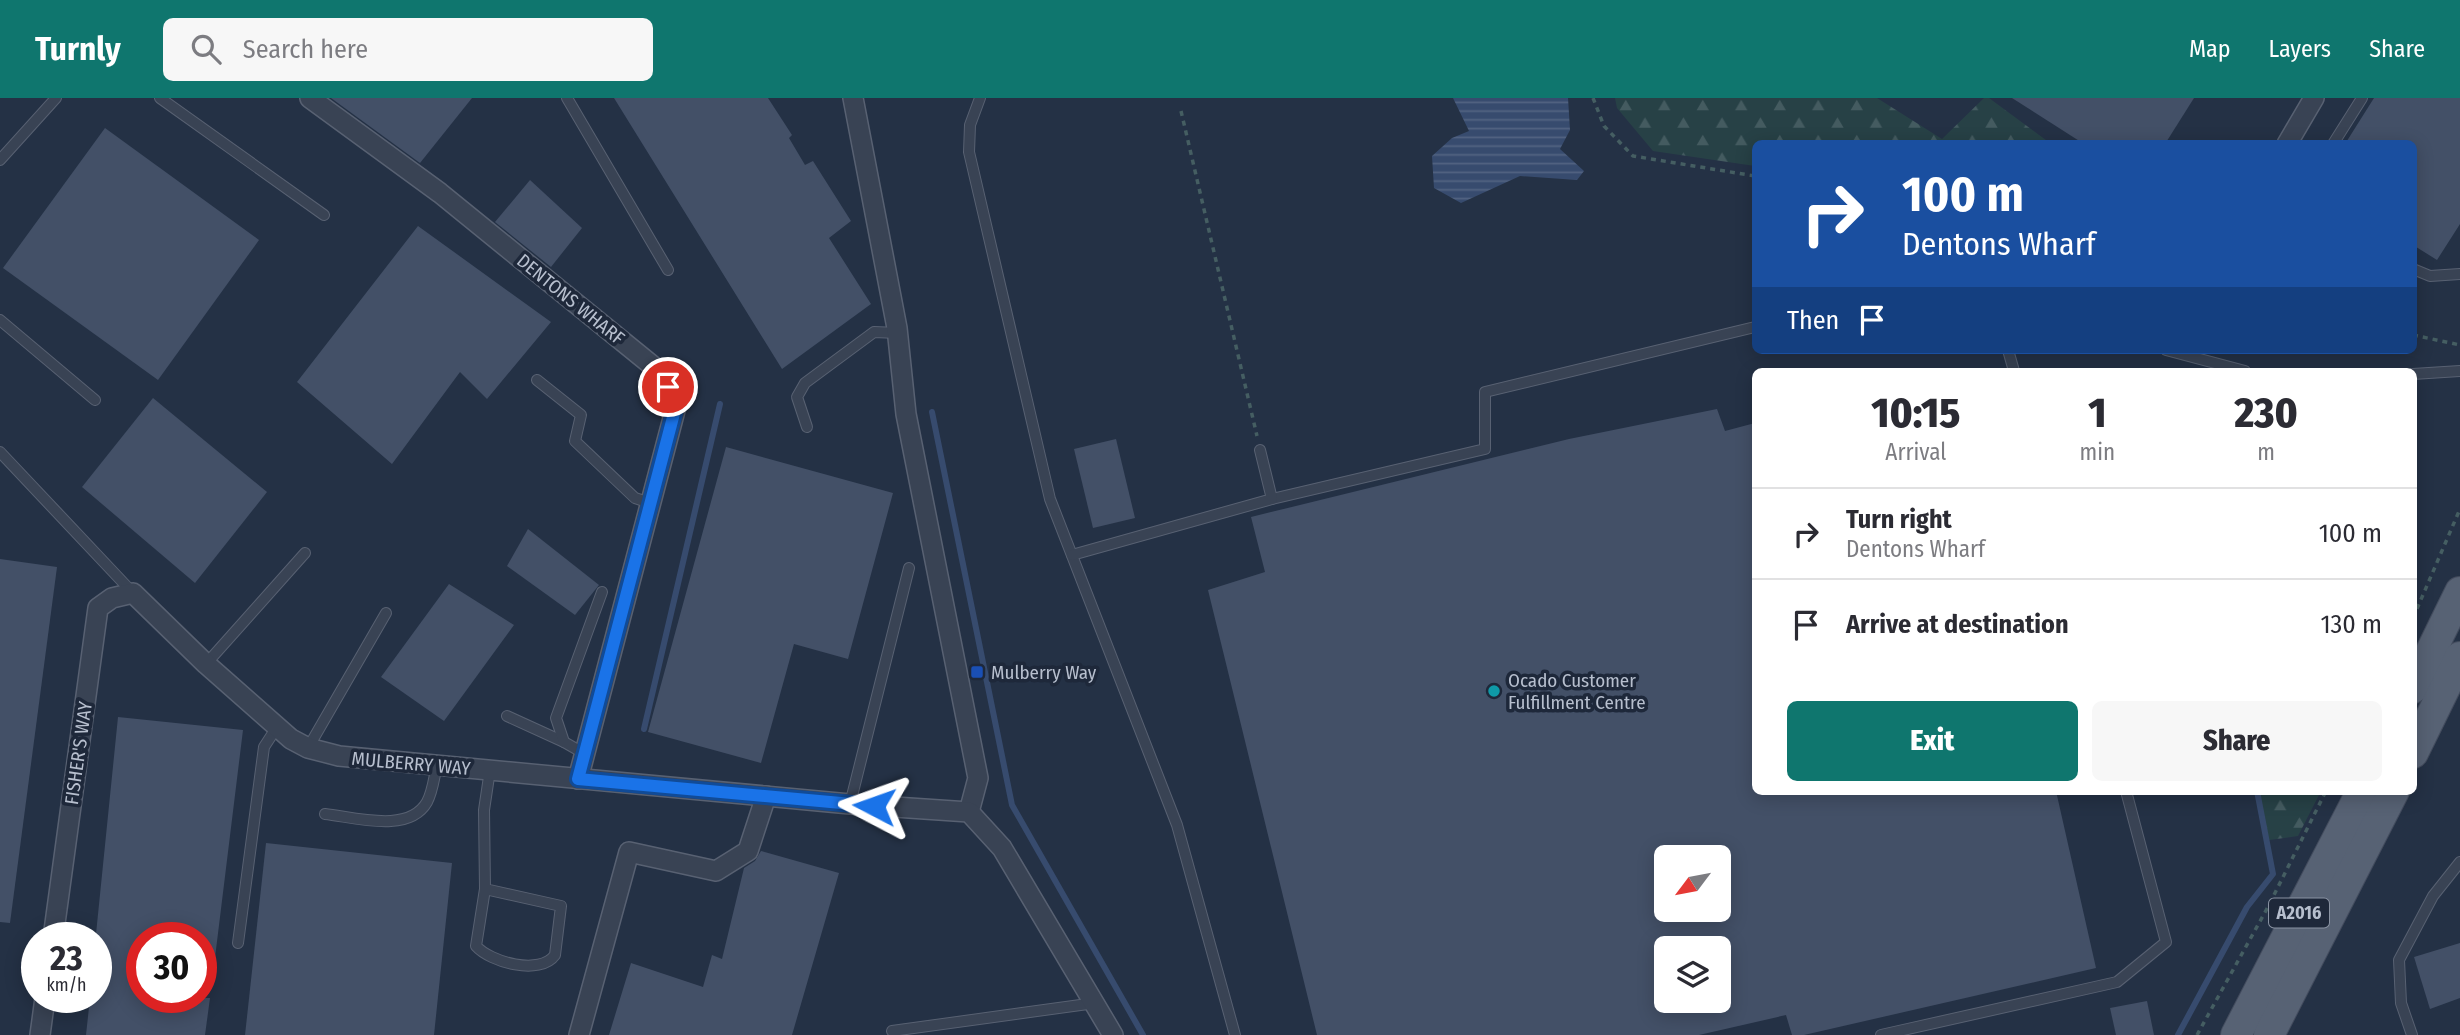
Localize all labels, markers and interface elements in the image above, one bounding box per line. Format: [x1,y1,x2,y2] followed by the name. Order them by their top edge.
[163,18,653,81] search box
[35,29,121,69] text: Turnly
[187,30,225,68] icon: search
[243,34,368,65] text: Search here
[2189,35,2231,63] text: Map
[2269,35,2331,63] text: Layers
[2369,35,2425,63] text: Share
[1902,165,2024,224] text: 100 m
[1787,168,1878,259] icon: right
[1902,225,2096,263] text: Dentons Wharf
[512,249,629,350] street label: DENTONS WHARF
[1853,301,1891,339] icon: arrive
[1787,305,1839,336] text: Then
[638,357,698,417] pin
[649,368,687,406] icon: arrive
[1871,388,1960,438] text: 10:15
[2088,388,2107,438] text: 1
[2235,388,2298,438] text: 230
[1885,438,1946,466] text: Arrival
[2080,438,2115,466] text: min
[2257,438,2275,466] text: m
[1846,504,1952,535] text: Turn right
[1787,515,1825,553] icon: right
[2319,518,2382,549] text: 100 m
[1846,535,1985,563] text: Dentons Wharf
[1787,606,1825,644] icon: arrive
[1846,609,2069,640] text: Arrive at destination
[2320,609,2382,640] text: 130 m
[991,661,1097,684] place label: Mulberry Way
[969,664,985,680] marker: Mulberry Way
[1508,669,1646,714] place label: Ocado Customer Fulfillment Centre
[1486,683,1502,699] marker: Ocado Customer Fulfillment Centre
[60,699,97,806] street label: FISHER'S WAY
[1787,701,2078,781] button: Exit
[2092,701,2382,781] button: Share
[351,747,472,780] street label: MULBERRY WAY
[837,769,911,843] position arrow
[1654,845,1731,922] north arrow
[1654,845,1731,1013] map controls
[2269,898,2329,928] road number: A2016
[126,922,217,1013] speed limit sign: 30
[1654,936,1731,1013] button: layers
[50,937,83,979] text: 23
[46,974,87,996] text: km/h

